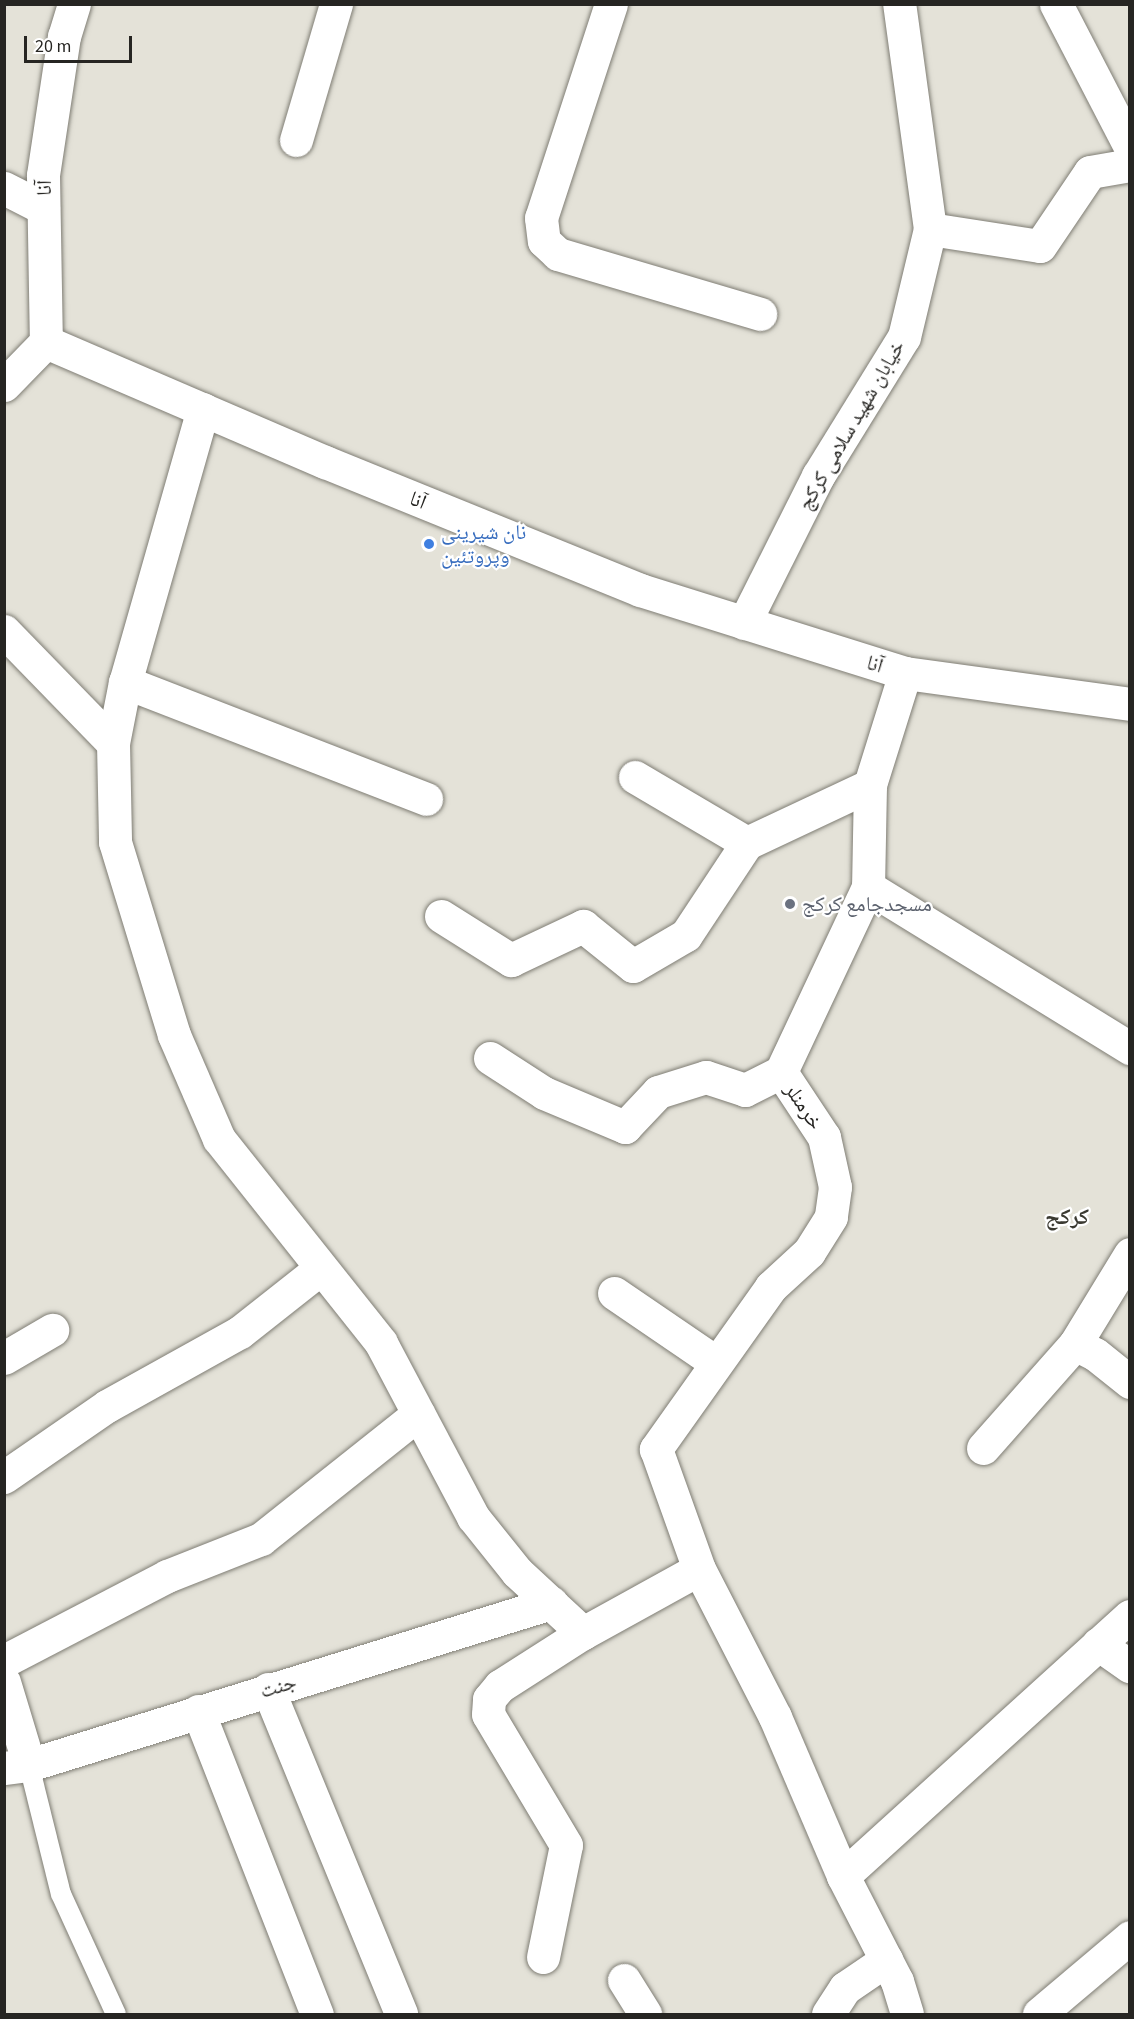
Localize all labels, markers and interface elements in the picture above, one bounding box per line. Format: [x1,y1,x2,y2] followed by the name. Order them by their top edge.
[27,24,135,62] scale bar
[35,34,71,59] text: 20 m
[31,180,57,196] street label: آنا
[792,336,910,514] street label: خیابان شهید سلامی کرکج
[406,485,430,515] street label: آنا
[441,519,526,569] place label: نان شیرینی وپروتئین
[422,537,436,551] marker: نان شیرینی وپروتئین
[864,650,886,678] street label: آنا
[802,891,932,917] place label: مسجدجامع کرکج
[783,897,797,911] marker: مسجدجامع کرکج
[779,1078,829,1134] street label: خرمنلر
[1045,1205,1089,1231] district label: کرکج
[257,1669,299,1703] street label: جنت

